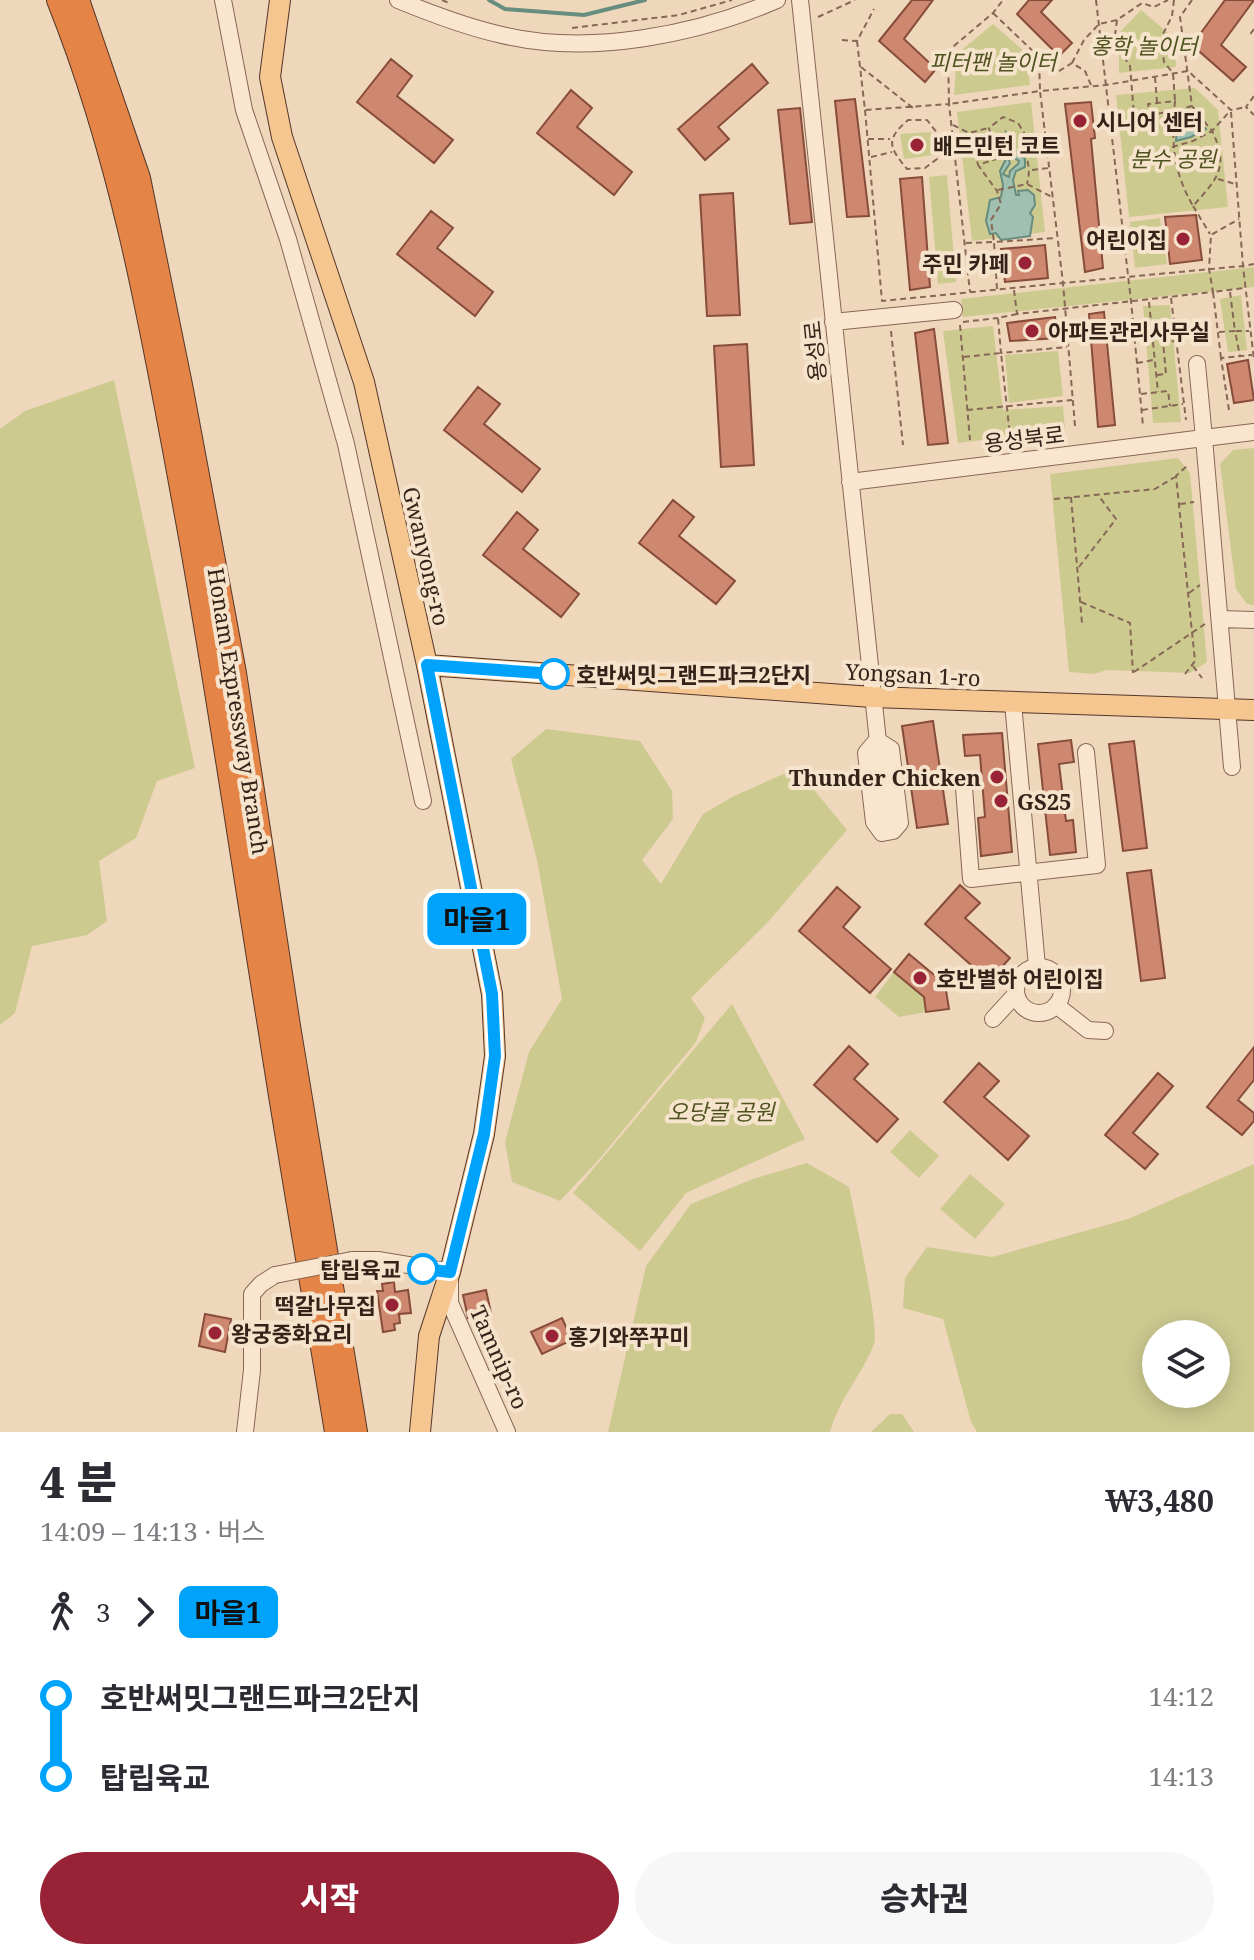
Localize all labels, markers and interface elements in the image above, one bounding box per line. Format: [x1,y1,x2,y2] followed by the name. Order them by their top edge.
[1091,30,1200,60] park label: 홍학 놀이터
[929,46,1059,76] park label: 피터팬 놀이터
[1096,106,1203,136] place label: 시니어 센터
[1071,112,1089,130] marker: 시니어 센터
[933,130,1060,160] place label: 배드민턴 코트
[908,136,926,154] marker: 배드민턴 코트
[1130,143,1218,173] park label: 분수 공원
[1086,224,1167,254] place label: 어린이집
[1174,230,1192,248] marker: 어린이집
[922,248,1009,278] place label: 주민 카페
[1016,254,1034,272] marker: 주민 카페
[1048,316,1210,346] place label: 아파트관리사무실
[796,319,832,383] street label: 용성로
[1023,322,1041,340] marker: 아파트관리사무실
[982,418,1066,458] street label: 용성북로
[396,484,458,628] street label: Gwanyong-ro
[202,566,276,857] street label: Honam Expressway Branch
[844,655,981,693] street label: Yongsan 1-ro
[539,659,569,689] marker: 호반써밋그랜드파크2단지
[576,659,811,689] place label: 호반써밋그랜드파크2단지
[789,762,981,792] place label: Thunder Chicken
[988,768,1006,786] marker: Thunder Chicken
[1017,786,1072,816] place label: GS25
[992,792,1010,810] marker: GS25
[431,893,523,945] line badge: 마을1
[443,900,511,938] text: 마을1
[936,963,1104,993] place label: 호반별하 어린이집
[911,969,929,987] marker: 호반별하 어린이집
[668,1096,776,1126] park label: 오당골 공원
[320,1254,401,1284] place label: 탑립육교
[408,1254,438,1284] marker: 탑립육교
[275,1290,376,1320] place label: 떡갈나무집
[383,1296,401,1314] marker: 떡갈나무집
[464,1300,536,1414] street label: Tamnip-ro
[231,1318,352,1348] place label: 왕궁중화요리
[1142,1320,1230,1408] map controls
[1142,1320,1230,1408] button: layers
[568,1321,689,1351] place label: 홍기와쭈꾸미
[206,1324,224,1342] marker: 왕궁중화요리
[543,1327,561,1345] marker: 홍기와쭈꾸미
[40,1451,117,1511] text: 4 분
[1105,1480,1214,1521] text: ₩3,480
[40,1513,266,1549] text: 14:09 – 14:13 · 버스
[40,1590,84,1634] icon: walk
[123,1590,167,1634] icon: forward
[195,1593,262,1631] text: 마을1
[96,1594,111,1630] text: 3
[100,1677,421,1718] text: 호반써밋그랜드파크2단지
[1148,1678,1214,1714] text: 14:12
[100,1757,210,1798] text: 탑립육교
[1148,1758,1214,1794] text: 14:13
[40,1852,619,1944] button: 시작
[635,1852,1214,1944] button: 승차권

